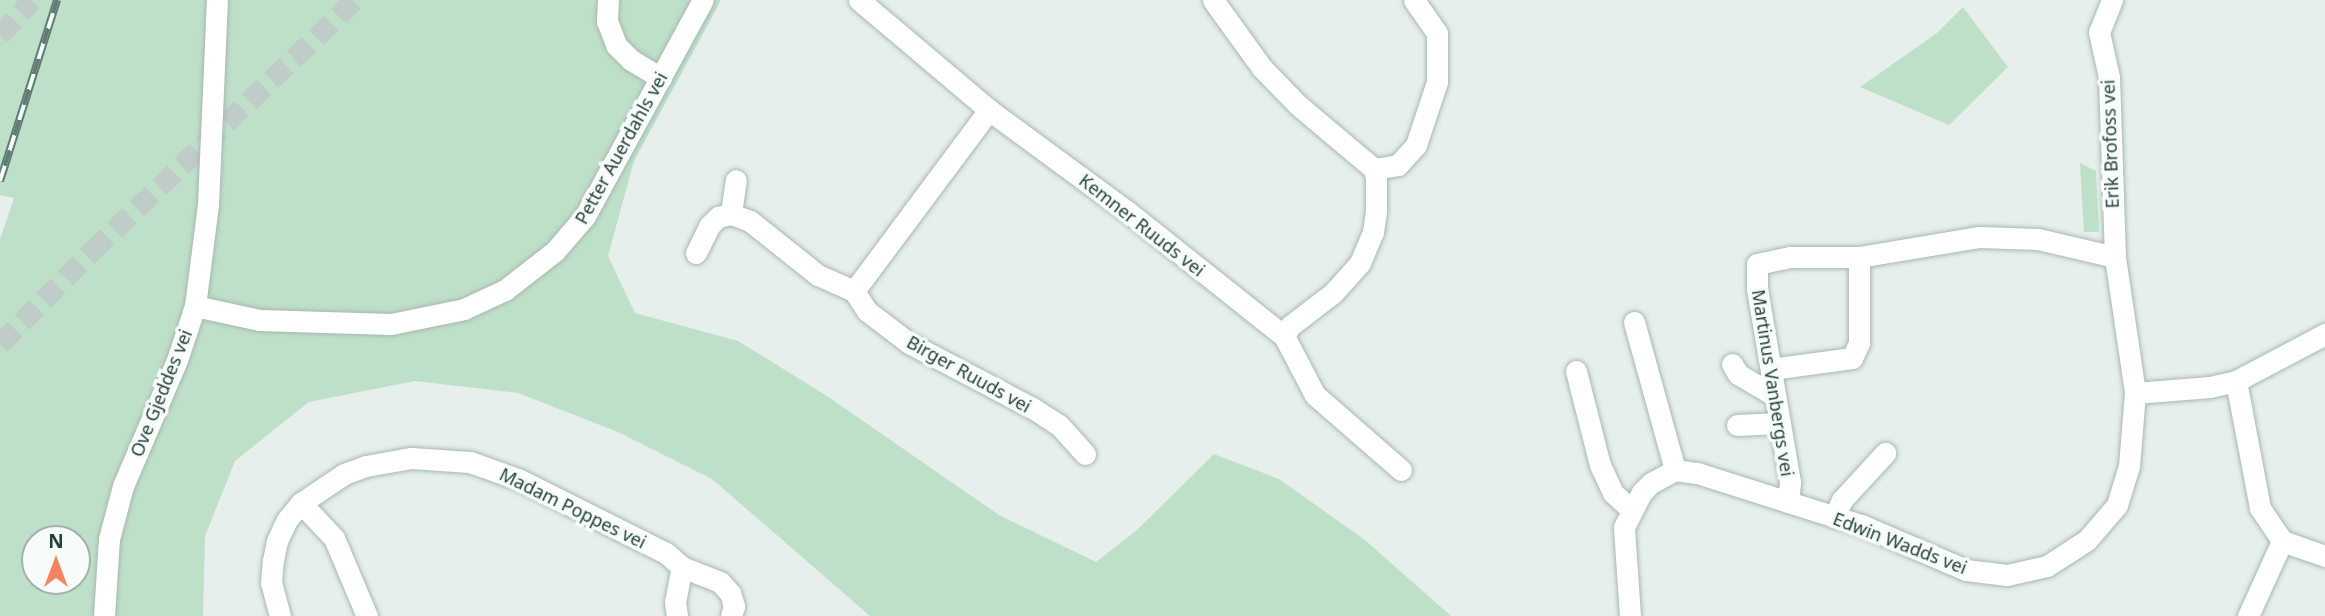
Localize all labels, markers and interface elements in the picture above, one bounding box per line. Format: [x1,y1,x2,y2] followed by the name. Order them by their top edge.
[570,68,672,228] street label: Petter Auerdahls vei
[2097,79,2123,209] street label: Erik Brofoss vei
[1075,169,1209,281] street label: Kemner Ruuds vei
[1748,288,1798,478] street label: Martinus Vanbergs vei
[126,326,196,460] street label: Ove Gjeddes vei
[903,331,1035,417] street label: Birger Ruuds vei
[496,463,650,553] street label: Madam Poppes vei
[1830,508,1970,578] street label: Edwin Wadds vei
[21,525,91,595] north arrow
[48,528,64,554] text: N

